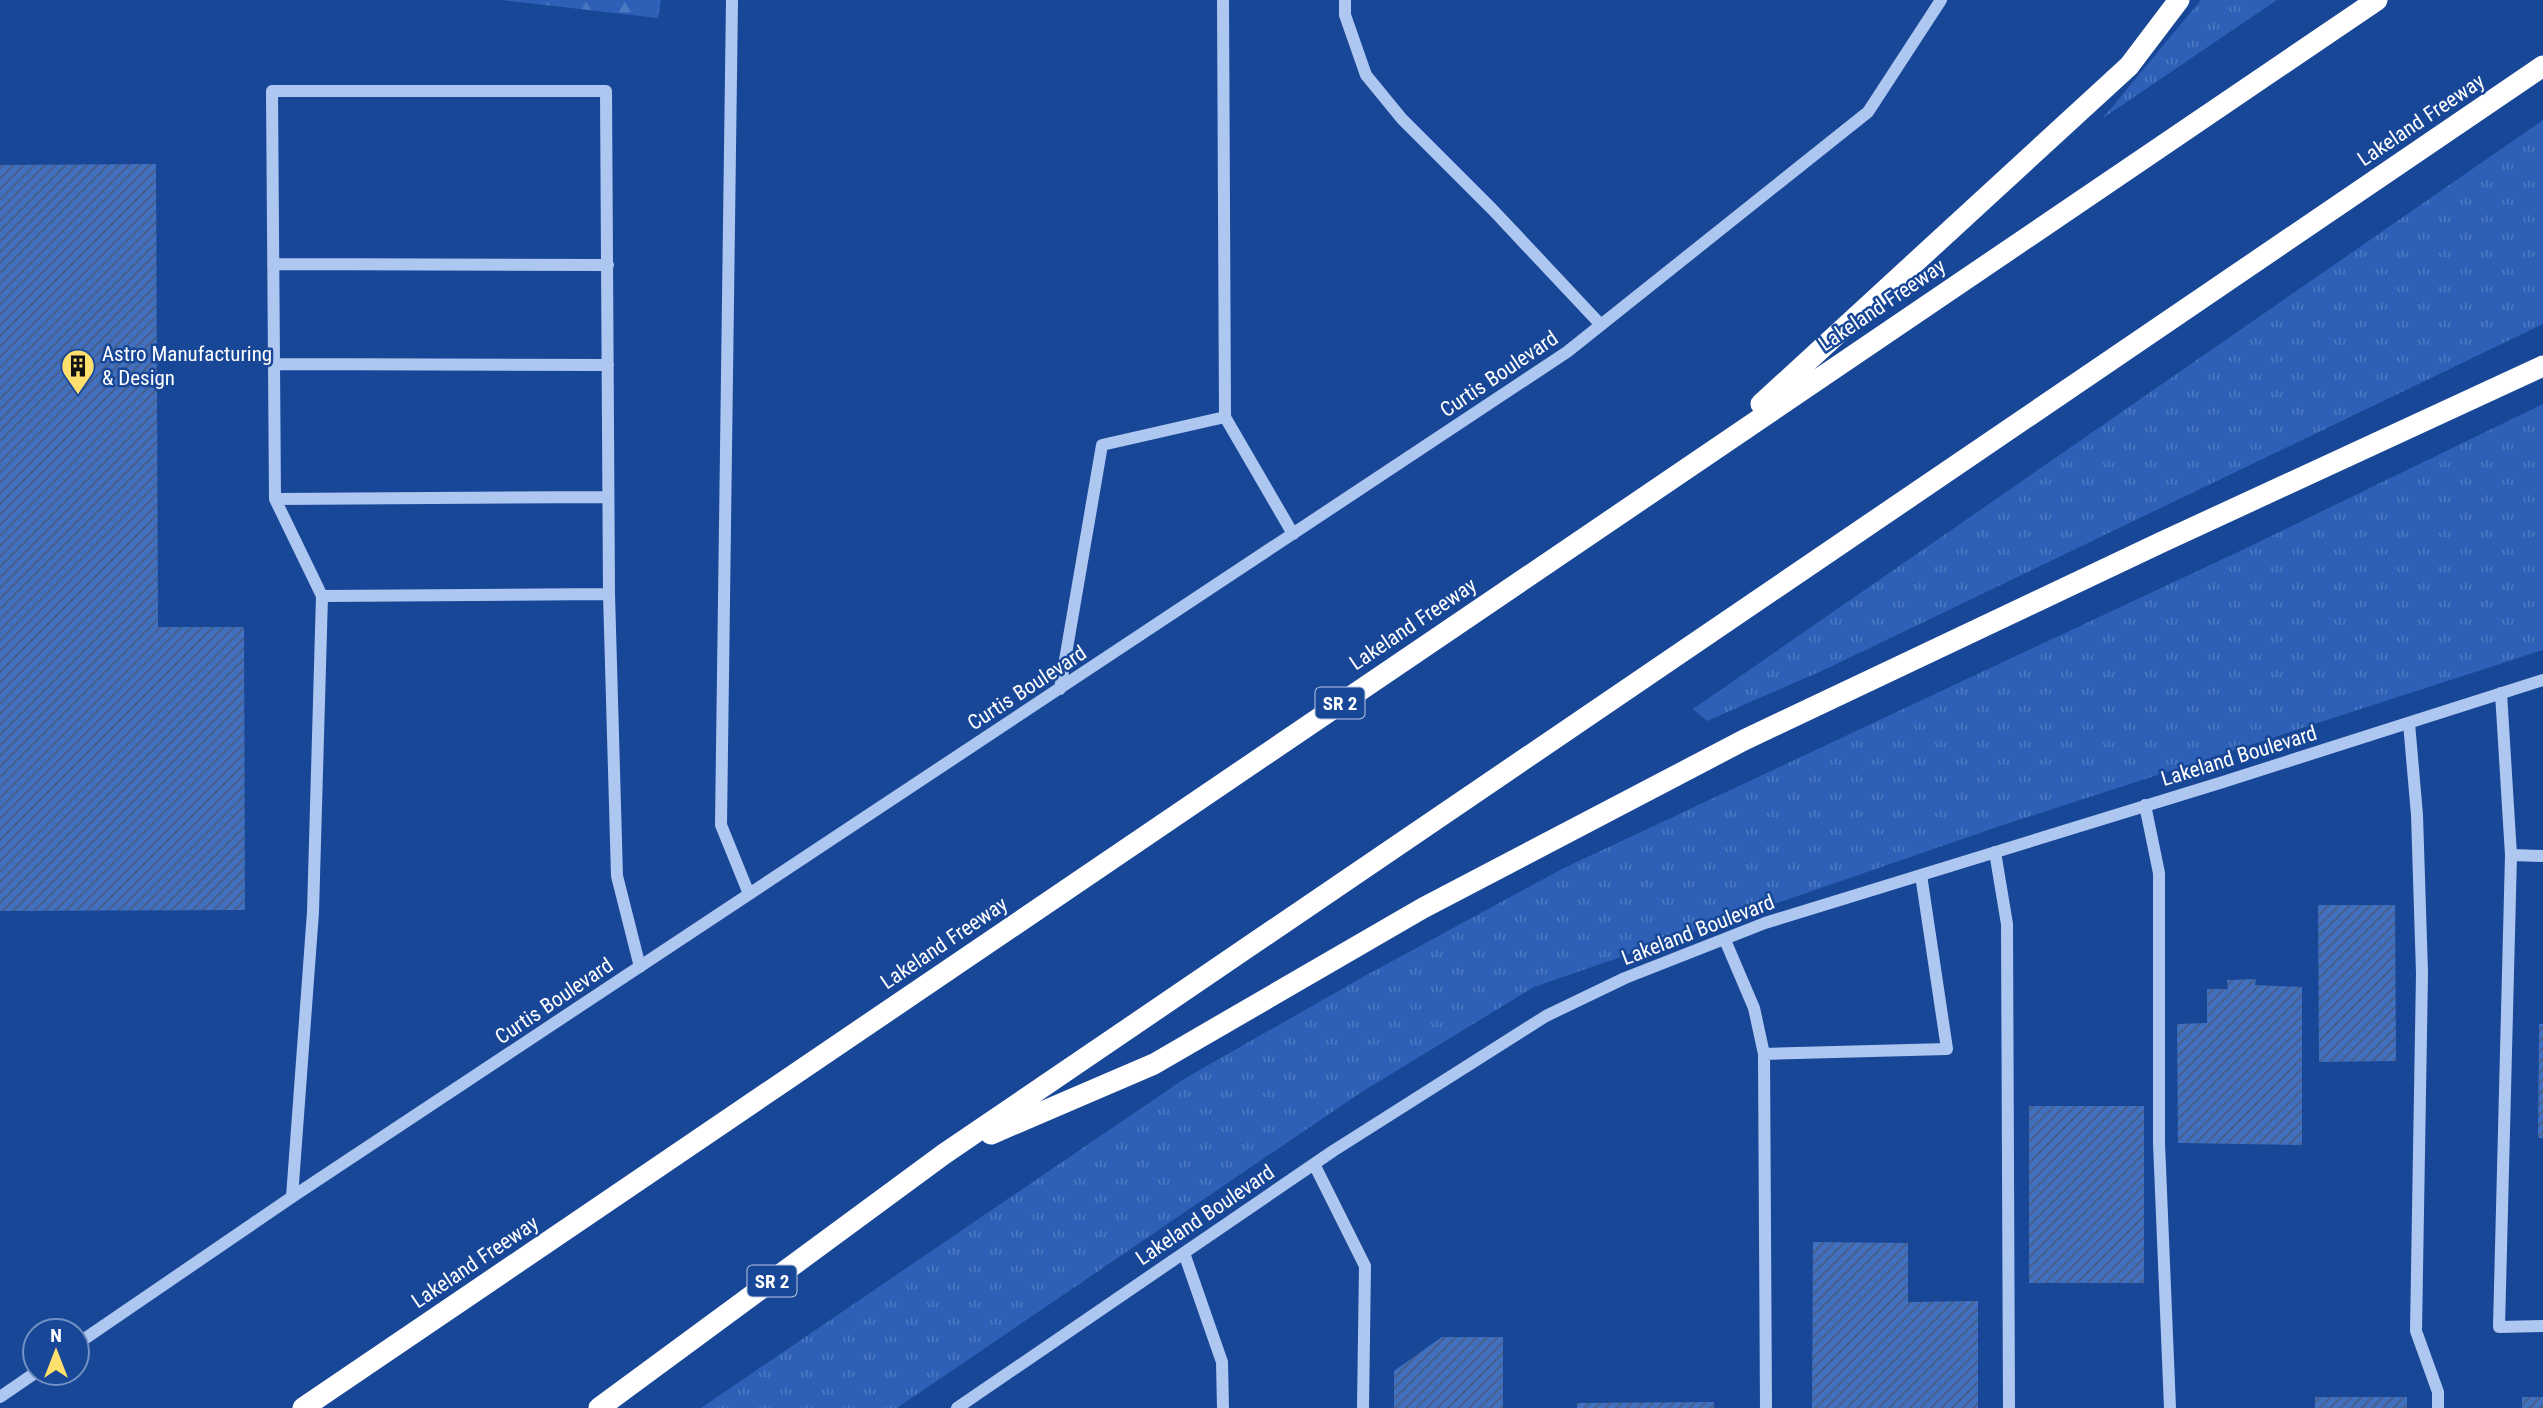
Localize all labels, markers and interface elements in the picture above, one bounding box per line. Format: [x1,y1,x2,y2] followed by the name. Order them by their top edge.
[2353,69,2489,171] street label: Lakeland Freeway
[1814,254,1950,356] street label: Lakeland Freeway
[1436,326,1562,422] street label: Curtis Boulevard
[102,342,272,390] place label: Astro Manufacturing & Design
[59,347,97,396] building icon: Astro Manufacturing & Design
[1345,573,1481,675] street label: Lakeland Freeway
[963,641,1091,735] street label: Curtis Boulevard
[1316,688,1364,718] road number: SR 2
[2158,721,2320,791] street label: Lakeland Boulevard
[1618,890,1778,970] street label: Lakeland Boulevard
[876,892,1012,994] street label: Lakeland Freeway
[491,953,617,1049] street label: Curtis Boulevard
[1131,1160,1279,1270] street label: Lakeland Boulevard
[407,1211,543,1313] street label: Lakeland Freeway
[748,1266,796,1296] road number: SR 2
[21,1317,91,1387] north arrow
[50,1324,62,1347] text: N

